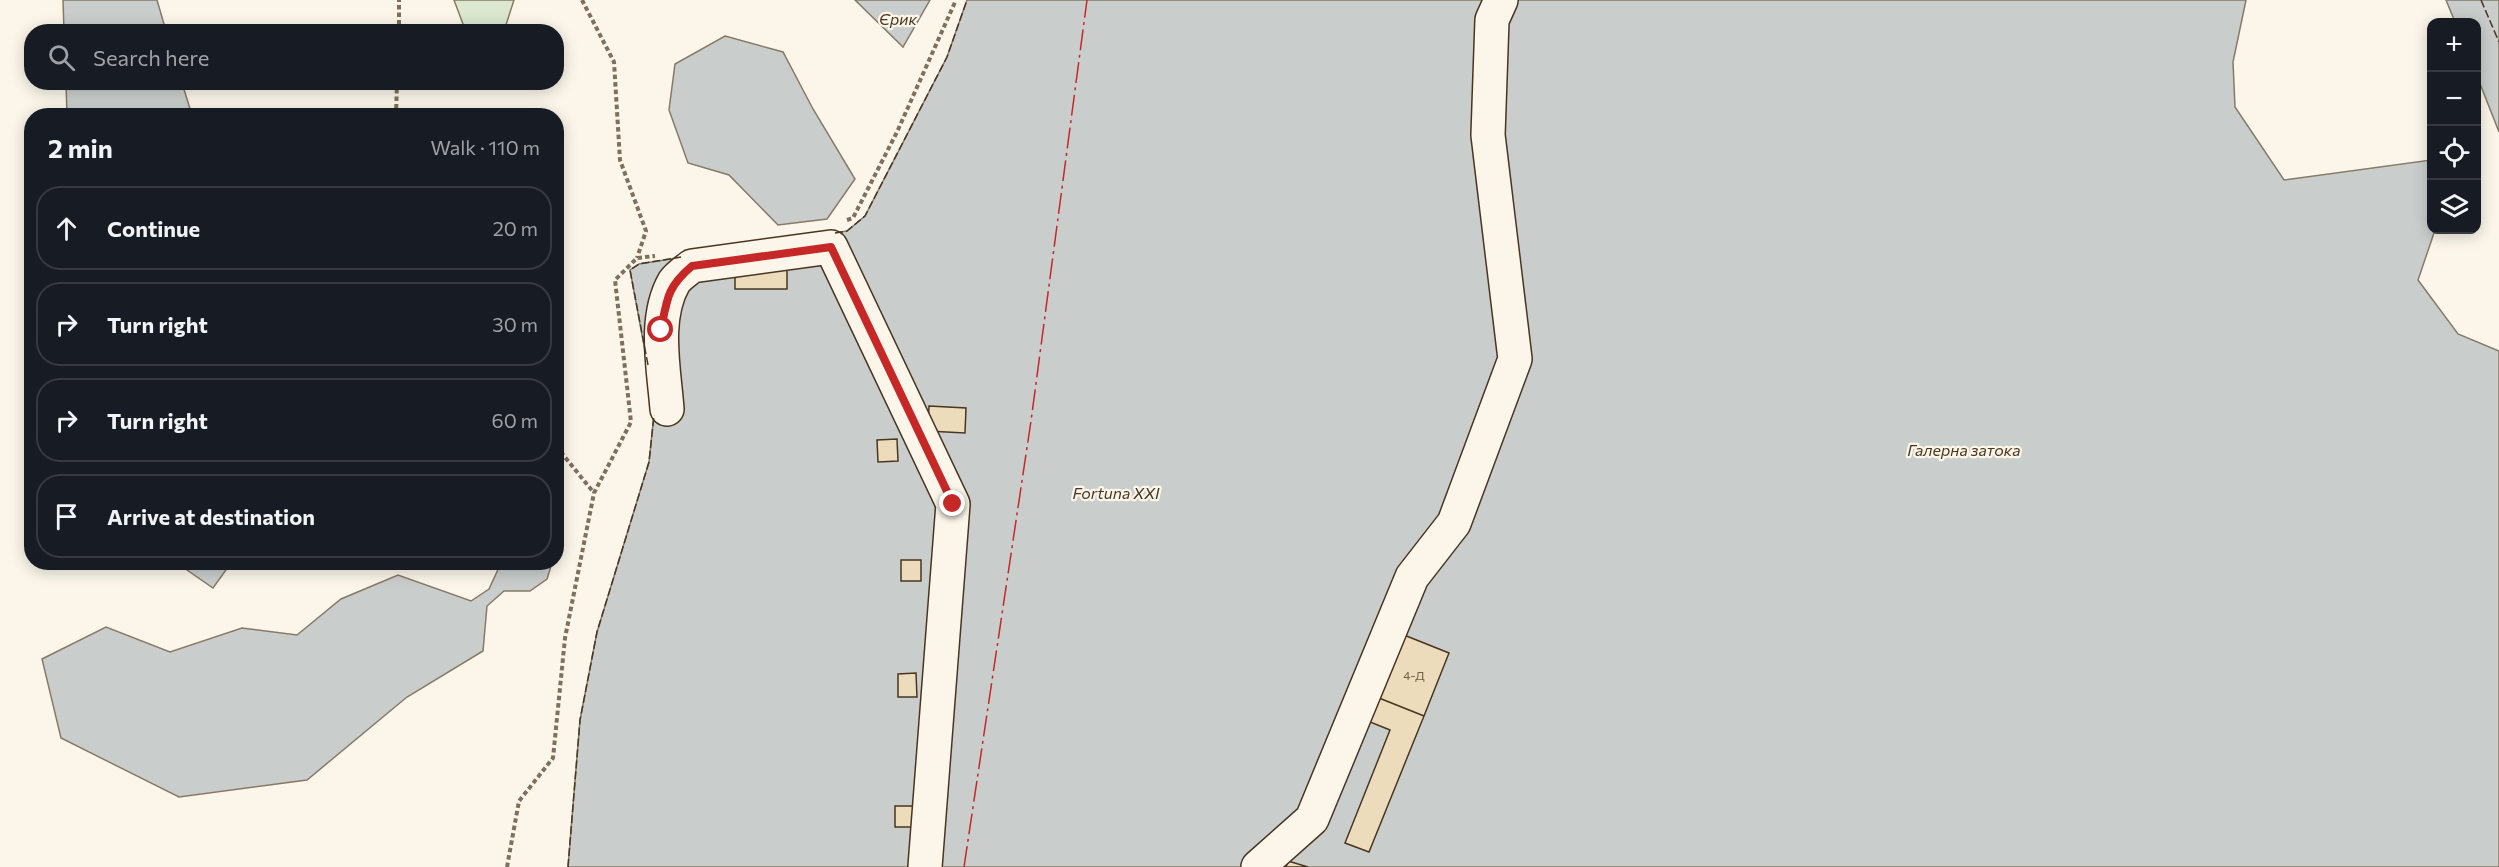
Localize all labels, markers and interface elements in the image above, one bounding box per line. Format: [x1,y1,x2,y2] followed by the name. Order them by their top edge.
[879,9,917,28] water label: Єрик
[2427,18,2481,234] map controls
[2427,18,2481,72] button: +
[24,24,564,90] search box
[45,41,78,74] icon: search
[93,44,209,71] text: Search here
[2427,72,2481,126] button: −
[2427,126,2481,180] button: locate
[48,132,113,163] text: 2 min
[430,135,540,159] text: Walk · 110 m
[2427,180,2481,234] button: layers
[50,212,83,245] icon: ahead
[107,215,200,242] text: Continue
[493,216,538,240] text: 20 m
[50,308,83,341] icon: right
[107,311,208,338] text: Turn right
[492,312,538,336] text: 30 m
[647,316,673,342] route start
[50,404,83,437] icon: right
[107,407,208,434] text: Turn right
[492,408,538,432] text: 60 m
[1907,440,2021,459] water label: Галерна затока
[1072,483,1160,502] water label: Fortuna XXI
[939,490,965,516] route end
[50,500,83,533] icon: arrive
[107,503,315,530] text: Arrive at destination
[1403,668,1425,682] house number: 4-Д

